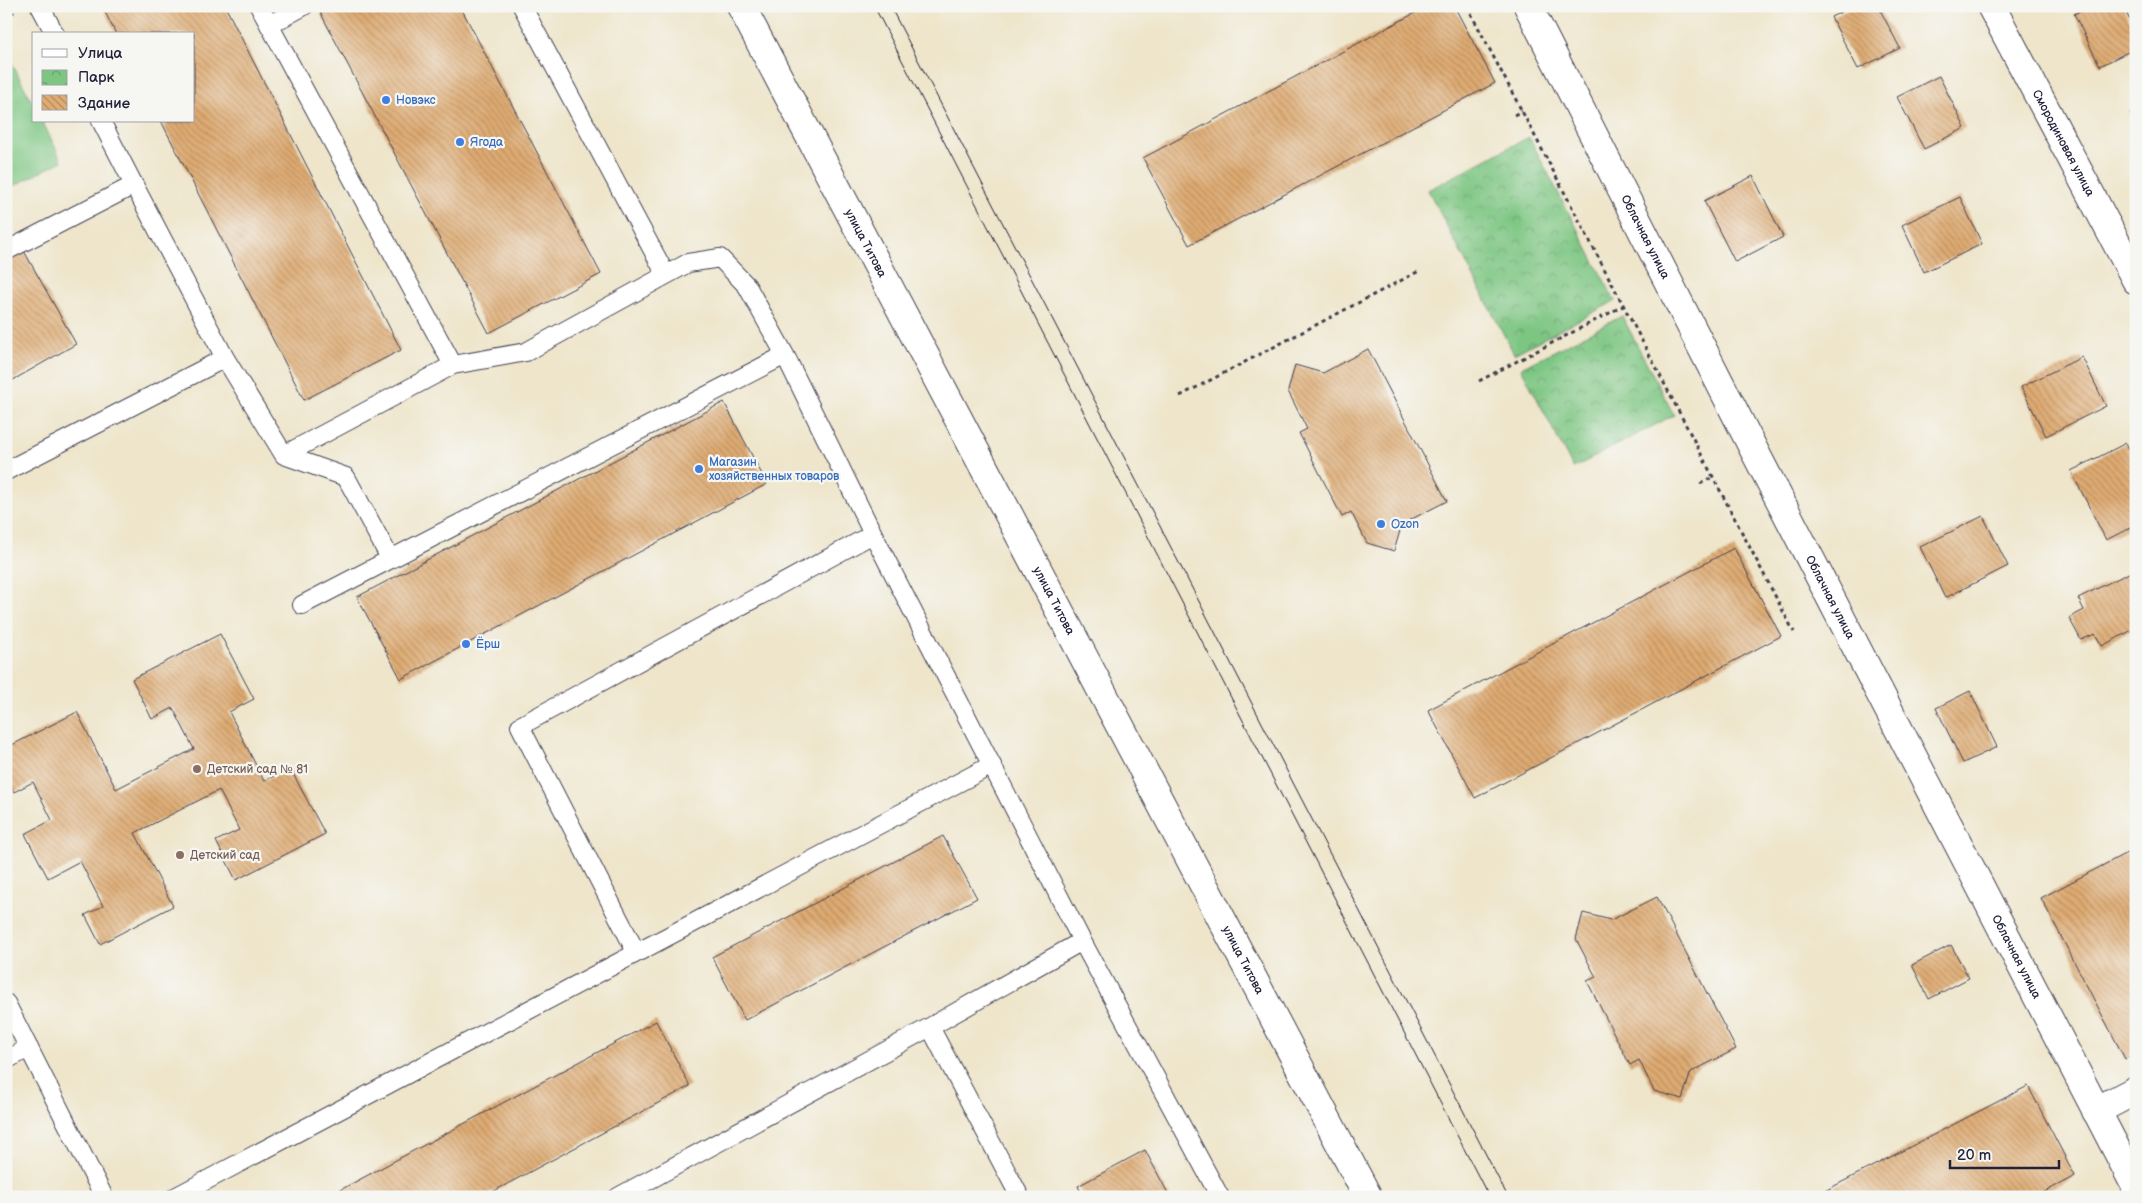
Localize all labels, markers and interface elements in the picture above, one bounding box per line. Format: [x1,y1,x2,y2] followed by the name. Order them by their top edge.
[32,32,195,122] legend
[78,44,123,63] text: Улица
[78,68,115,87] text: Парк
[2029,87,2097,199] street label: Смородиновая улица
[396,93,436,108] place label: Новэкс
[78,94,130,113] text: Здание
[380,94,392,106] marker: Новэкс
[470,135,503,150] place label: Ягода
[454,136,466,148] marker: Ягода
[1617,192,1673,282] street label: Облачная улица
[841,207,890,280] street label: улица Титова
[709,455,840,484] place label: Магазин хозяйственных товаров
[693,463,705,475] marker: Магазин хозяйственных товаров
[1391,517,1419,532] place label: Ozon
[1375,518,1387,530] marker: Ozon
[1802,553,1858,642] street label: Облачная улица
[1029,564,1078,638] street label: улица Титова
[476,636,500,652] place label: Ёрш
[460,638,472,650] marker: Ёрш
[207,762,308,777] place label: Детский сад № 81
[191,763,203,775] marker: Детский сад № 81
[190,848,261,863] place label: Детский сад
[174,849,186,861] marker: Детский сад
[1988,913,2044,1001] street label: Облачная улица
[1219,923,1267,997] street label: улица Титова
[1950,1138,2058,1170] scale bar
[1957,1146,1991,1165] text: 20 m

